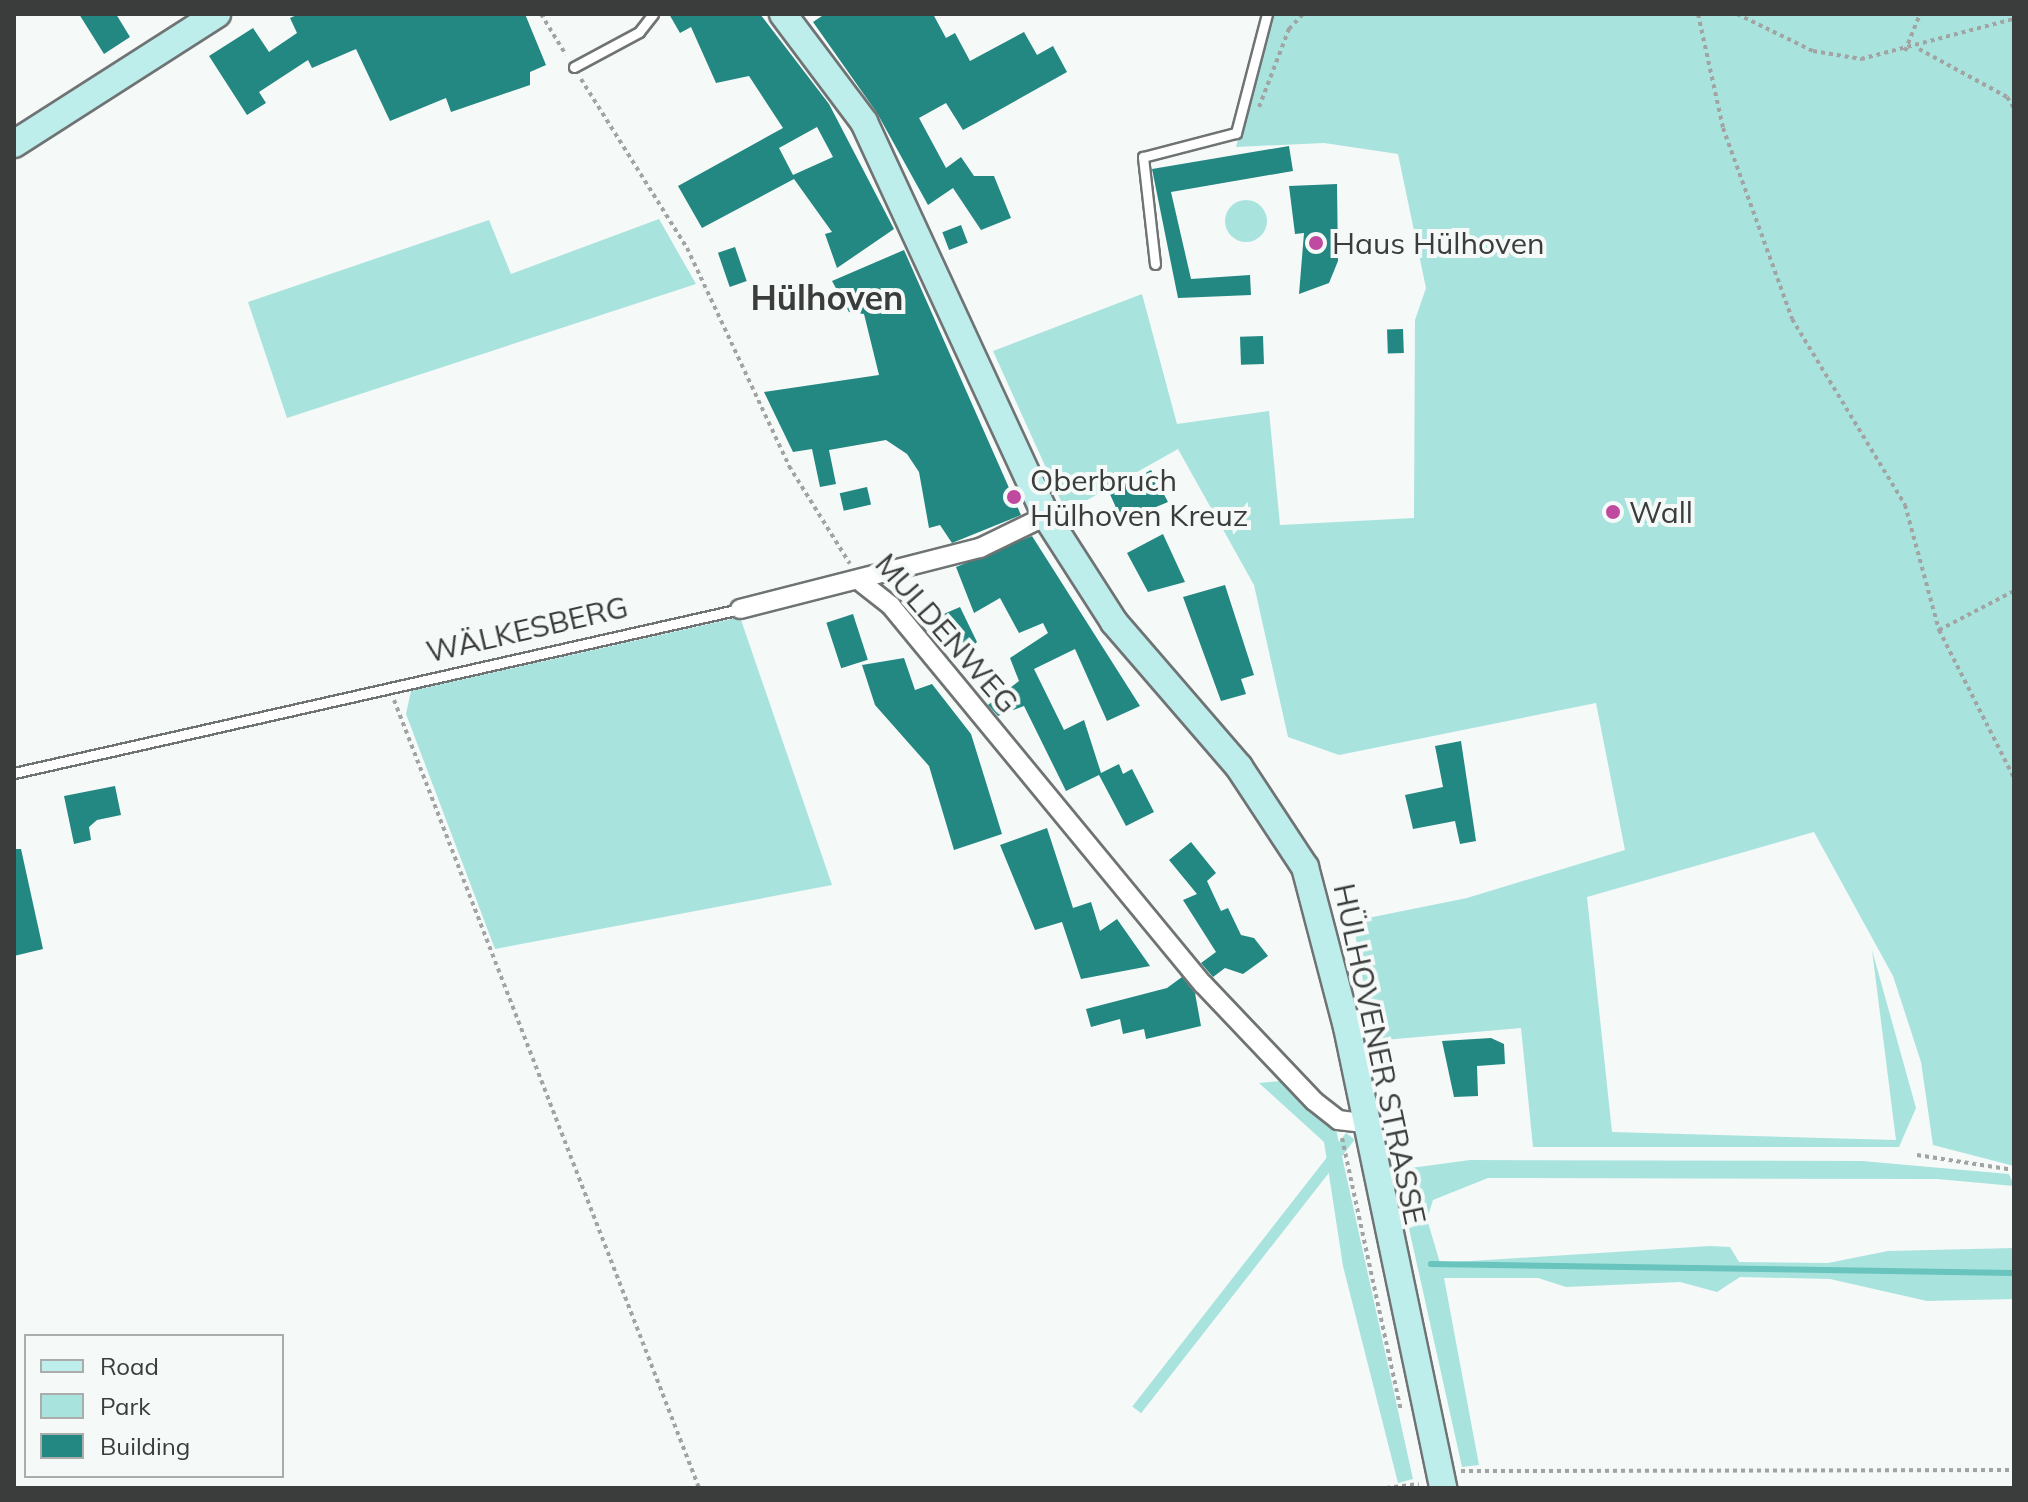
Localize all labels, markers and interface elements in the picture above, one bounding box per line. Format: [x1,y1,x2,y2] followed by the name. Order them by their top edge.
[1332,225,1545,261] place label: Haus Hülhoven
[1307,234,1325,252] marker: Haus Hülhoven
[750,278,904,318] district label: Hülhoven
[1030,462,1248,532] place label: Oberbruch Hülhoven Kreuz
[1005,488,1023,506] marker: Oberbruch Hülhoven Kreuz
[1629,494,1693,530] place label: Wall
[1604,503,1622,521] marker: Wall
[868,546,1026,720] street label: MULDENWEG
[423,588,631,670] street label: WÄLKESBERG
[1326,880,1434,1228] street label: HÜLHOVENER STRASSE
[24,1334,284,1478] legend
[100,1351,159,1381] text: Road
[100,1391,151,1421] text: Park
[100,1431,190,1461] text: Building

